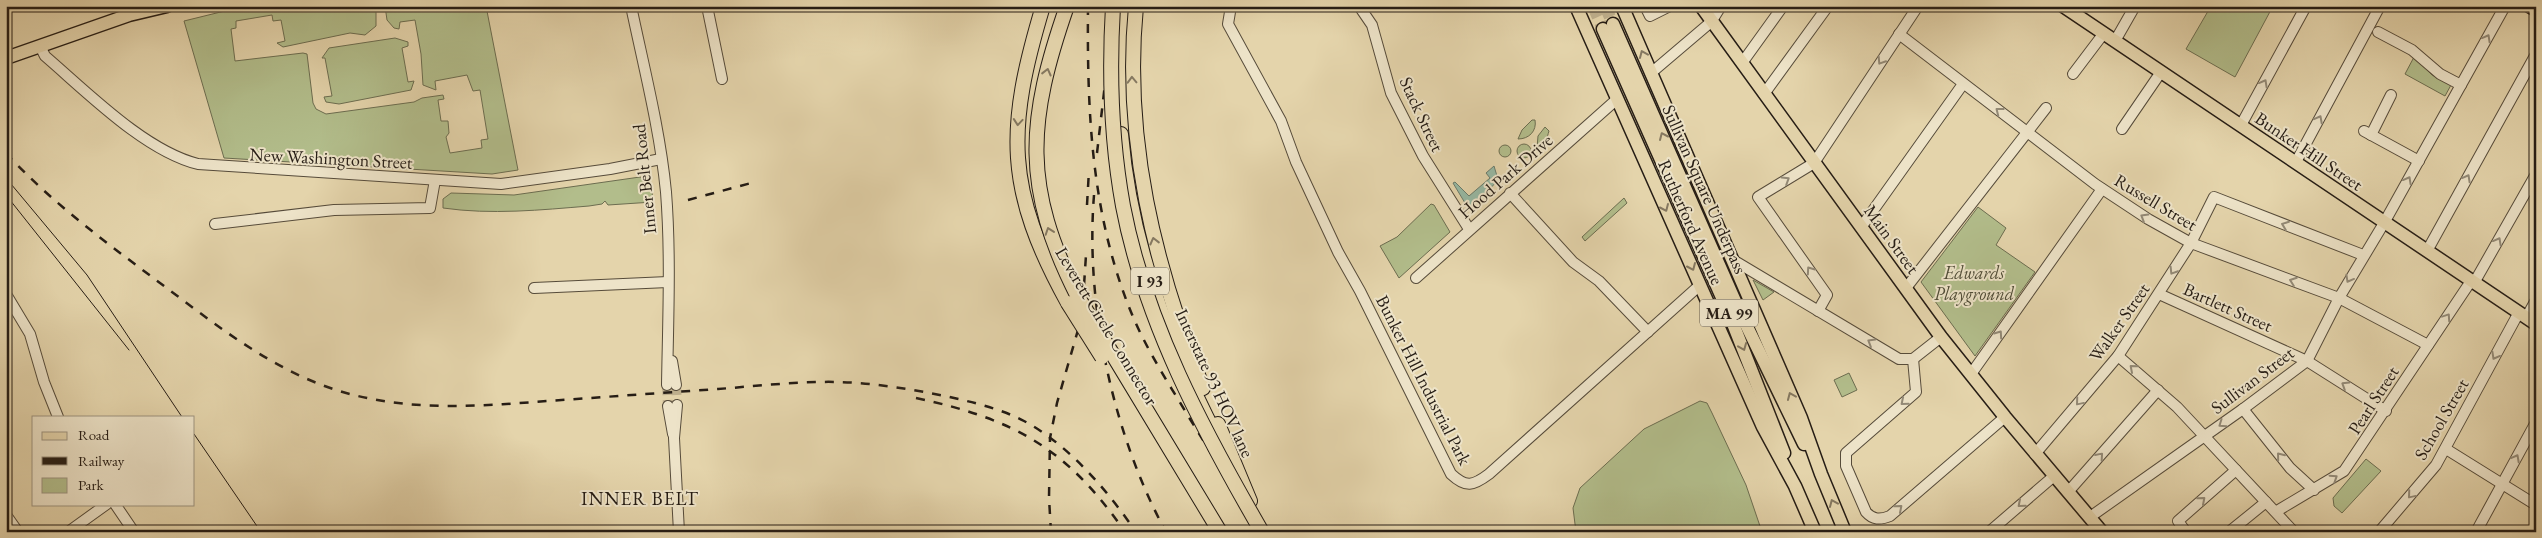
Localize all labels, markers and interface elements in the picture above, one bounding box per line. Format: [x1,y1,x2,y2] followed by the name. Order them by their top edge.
[2480,35,2490,44] one-way arrow
[1638,50,1649,59] one-way arrow
[1878,56,1887,65] one-way arrow
[1042,68,1052,76] one-way arrow
[1395,73,1449,155] street label: Stack Street
[1127,76,1138,84] one-way arrow
[2258,79,2268,88] one-way arrow
[1657,101,1753,277] street label: Sullivan Square Underpass
[2251,106,2368,196] street label: Bunker Hill Street
[1996,109,2005,117] one-way arrow
[2313,116,2323,125] one-way arrow
[1012,118,1023,126] one-way arrow
[627,122,661,235] street label: Inner Belt Road
[1453,129,1557,223] street label: Hood Park Drive
[1658,132,1669,141] one-way arrow
[249,142,413,174] street label: New Washington Street
[1653,156,1729,288] street label: Rutherford Avenue
[2110,168,2202,236] street label: Russell Street
[2461,174,2471,183] one-way arrow
[1781,177,1790,187] one-way arrow
[2401,177,2411,186] one-way arrow
[1859,200,1925,278] street label: Main Street
[1659,203,1670,212] one-way arrow
[2141,213,2150,223] one-way arrow
[2281,221,2290,231] one-way arrow
[1045,228,1055,236] one-way arrow
[1149,236,1160,245] one-way arrow
[2492,237,2502,246] one-way arrow
[1051,243,1163,409] street label: Leverett Circle Connector
[1934,261,2015,306] park label: Edwards Playground
[1685,262,1696,271] one-way arrow
[2170,265,2180,274] one-way arrow
[1807,266,1816,276] one-way arrow
[1131,268,1169,294] road number: I 93
[2346,274,2356,283] one-way arrow
[2180,277,2276,337] street label: Bartlett Street
[2289,277,2298,287] one-way arrow
[2084,278,2155,366] street label: Walker Street
[1371,291,1477,469] street label: Bunker Hill Industrial Park
[1700,300,1758,326] road number: MA 99
[1170,305,1260,461] street label: Interstate 93 HOV lane
[2440,313,2450,322] one-way arrow
[1993,330,2002,340] one-way arrow
[1867,339,1876,349] one-way arrow
[2206,341,2298,419] street label: Sullivan Street
[1737,343,1747,351] one-way arrow
[2491,351,2501,360] one-way arrow
[2342,361,2404,438] street label: Pearl Street
[2130,365,2139,374] one-way arrow
[2409,374,2474,464] street label: School Street
[2341,381,2350,391] one-way arrow
[1787,392,1798,401] one-way arrow
[1901,397,1910,406] one-way arrow
[2076,397,2085,406] one-way arrow
[32,416,195,506] legend
[2218,418,2228,427] one-way arrow
[78,425,110,444] text: Road
[78,451,125,470] text: Railway
[2094,452,2103,461] one-way arrow
[2278,453,2286,462] one-way arrow
[2510,455,2520,464] one-way arrow
[78,475,105,494] text: Park
[2329,475,2338,485] one-way arrow
[581,486,699,511] district label: INNER BELT
[2408,489,2417,498] one-way arrow
[2196,497,2205,506] one-way arrow
[2018,498,2027,507] one-way arrow
[1829,499,1840,508] one-way arrow
[1894,505,1903,514] one-way arrow

